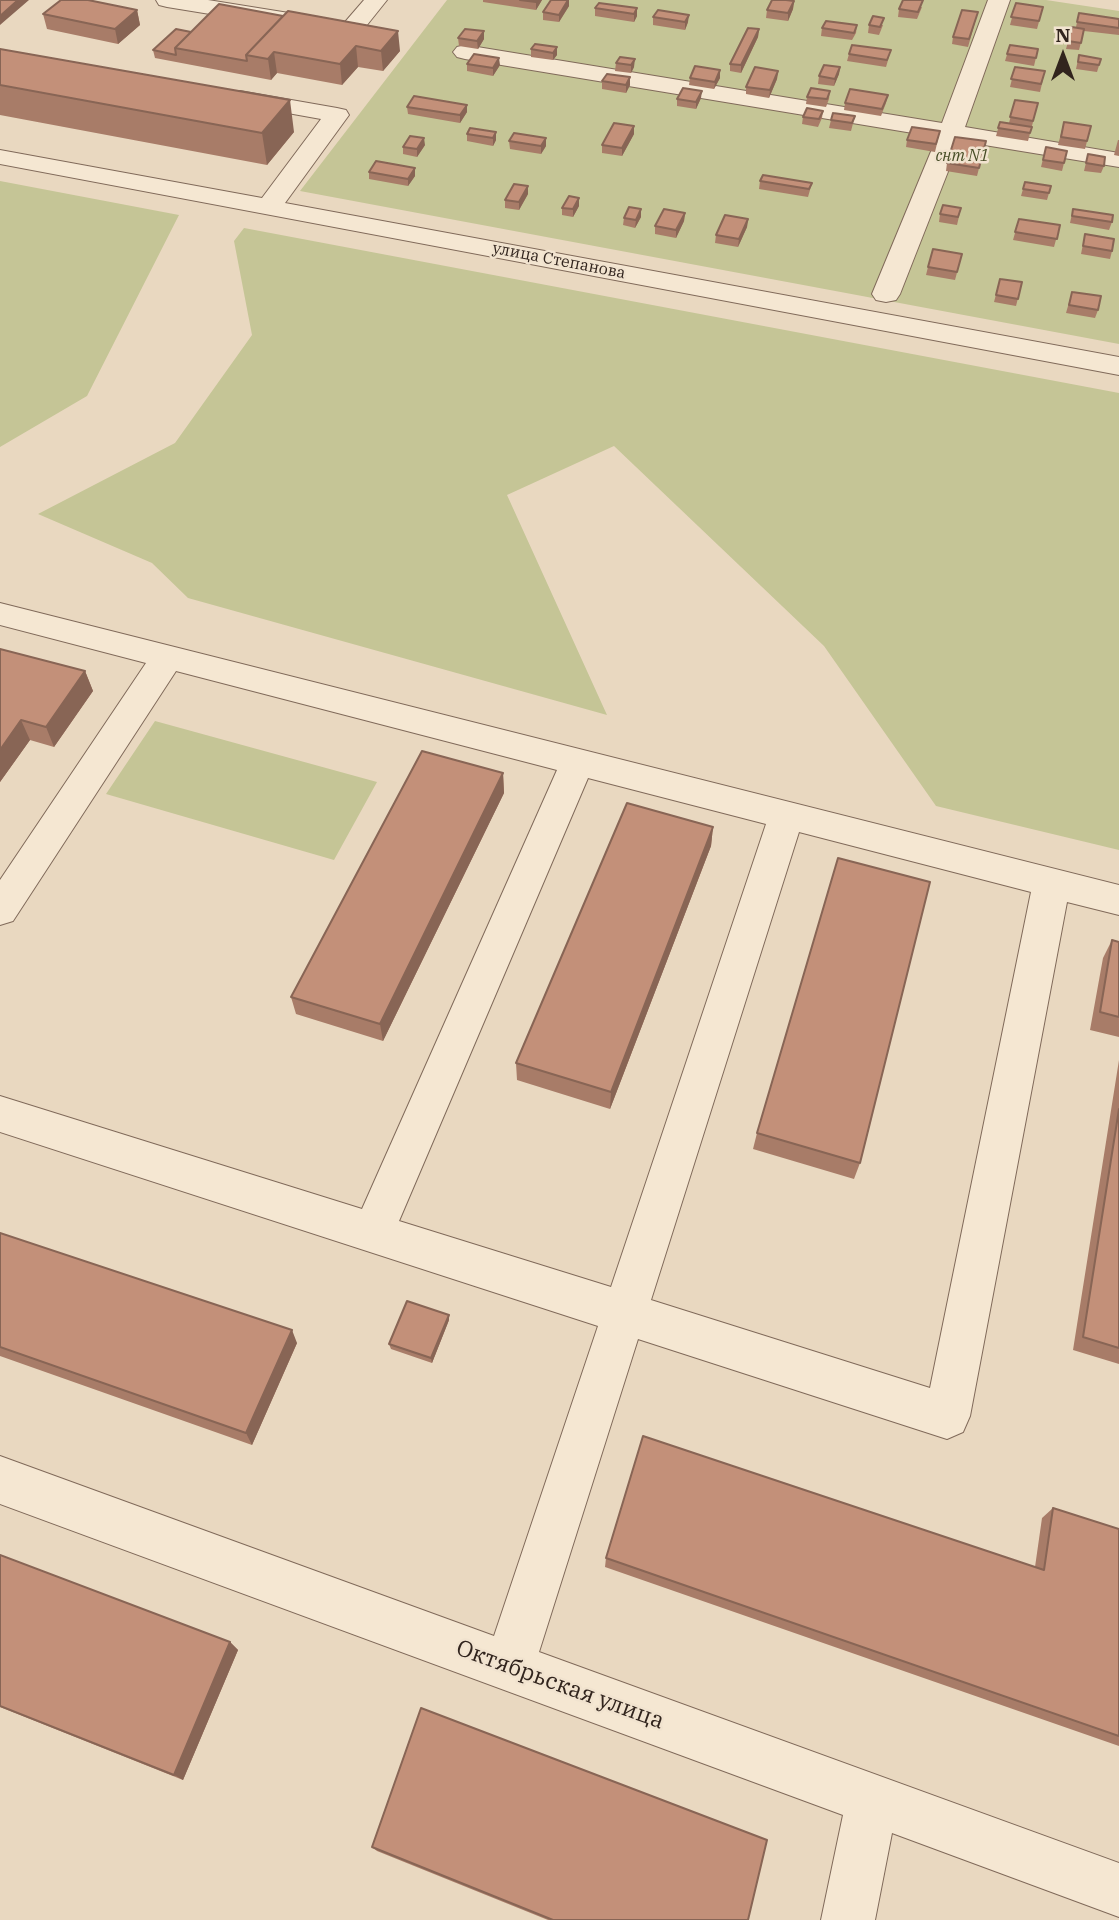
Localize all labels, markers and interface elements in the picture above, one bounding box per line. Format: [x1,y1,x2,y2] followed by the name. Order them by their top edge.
[1028,21,1098,91] north arrow
[1055,23,1071,47] text: N
[936,146,988,166] park label: снт N1
[491,239,627,283] street label: улица Степанова
[452,1635,668,1735] street label: Октябрьская улица

